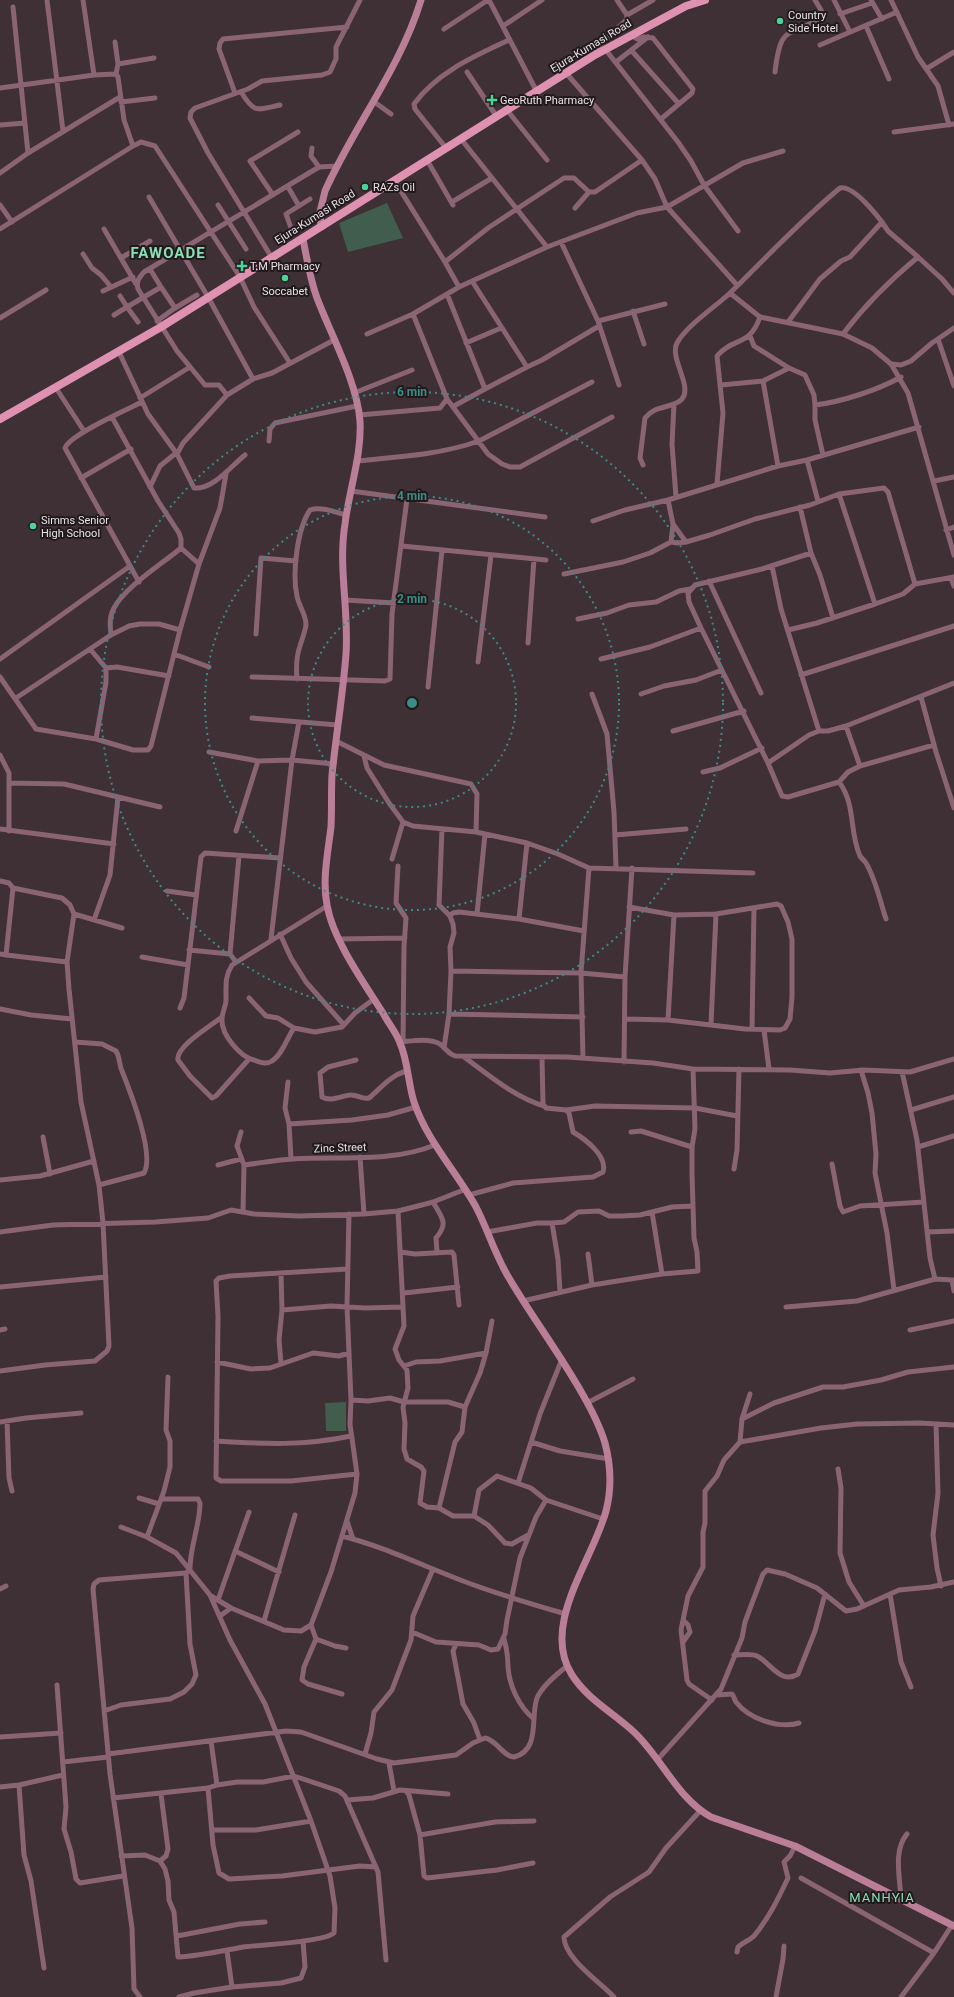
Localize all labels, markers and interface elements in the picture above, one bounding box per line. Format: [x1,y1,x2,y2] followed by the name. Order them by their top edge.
[788,9,838,35] place label: Country Side Hotel
[775,16,785,26] marker: Country Side Hotel
[548,17,634,75] street label: Ejura-Kumasi Road
[500,94,595,107] place label: GeoRuth Pharmacy
[487,95,497,105] marker: GeoRuth Pharmacy
[373,181,415,194] place label: RAZs Oil
[360,182,370,192] marker: RAZs Oil
[272,187,358,247] street label: Ejura-Kumasi Road
[130,244,206,262] district label: FAWOADE
[250,260,321,273] place label: T.M Pharmacy
[237,261,247,271] marker: T.M Pharmacy
[280,273,290,283] marker: Soccabet
[262,285,308,298] place label: Soccabet
[397,385,427,399] text: 6 min
[397,489,427,503] text: 4 min
[41,514,109,540] place label: Simms Senior High School
[28,521,38,531] marker: Simms Senior High School
[397,592,427,606] text: 2 min
[405,696,419,710] centre of rings
[313,1141,367,1155] street label: Zinc Street
[849,1890,915,1905] district label: MANHYIA

